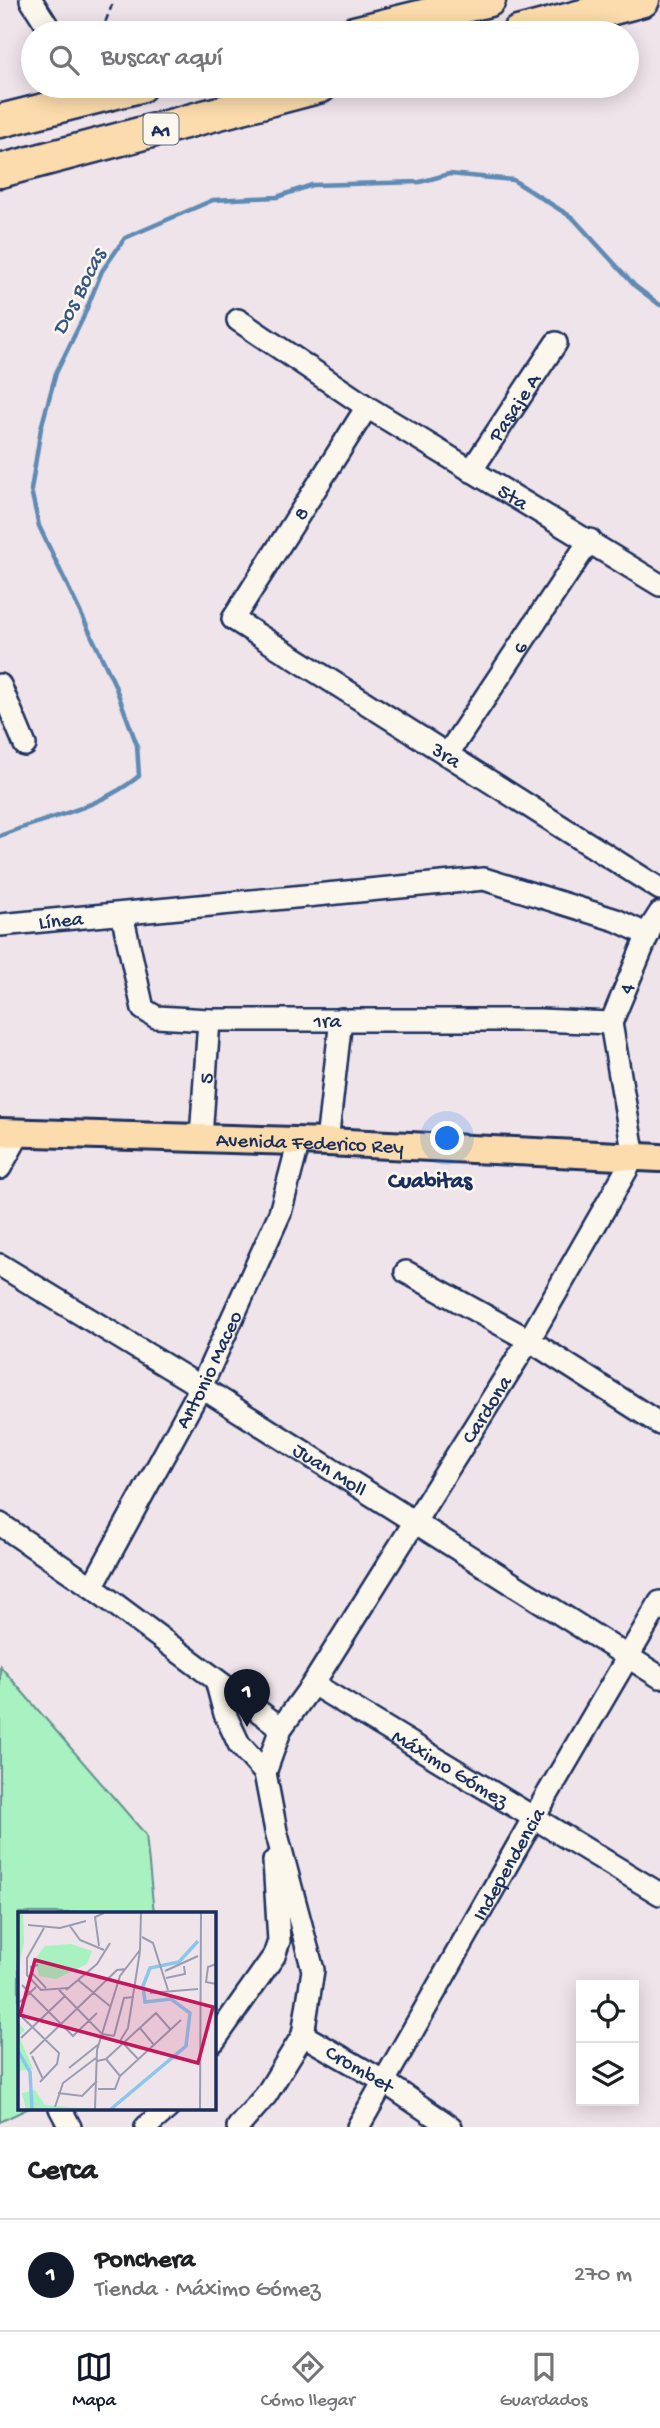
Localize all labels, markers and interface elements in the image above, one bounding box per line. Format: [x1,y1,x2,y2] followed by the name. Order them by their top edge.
[21,21,639,98] search box
[45,41,83,79] icon: search
[101,44,223,75] text: Buscar aquí
[144,113,178,144] road number: A1
[47,243,115,340] water label: Dos Bocas
[484,368,549,449] street label: Pasaje A
[492,480,533,518] street label: 5ta
[289,503,317,526] street label: 8
[509,637,535,660] street label: 6
[425,738,466,777] street label: 3ra
[38,908,86,937] street label: Línea
[615,980,642,999] street label: 4
[313,1011,342,1036] street label: 1ra
[196,1072,221,1085] street label: 5
[430,1121,464,1155] your location
[215,1130,404,1162] street label: Avenida Federico Rey
[388,1169,473,1196] district label: Cuabitas
[172,1308,250,1434] street label: Antonio Maceo
[458,1371,520,1449] street label: Cardona
[287,1439,370,1504] street label: Juan Moll
[224,1669,270,1727] pin: 1
[386,1726,512,1816] street label: Máximo Gómez
[469,1803,553,1926] street label: Independencia
[18,1912,215,2110] inset map
[576,1980,639,2106] map controls
[576,1980,639,2043] button: locate
[320,2041,399,2102] street label: Crombet
[576,2043,639,2106] button: layers
[28,2155,97,2190] text: Cerca
[95,2246,195,2277] text: Ponchera
[46,2262,56,2289] text: 1
[574,2262,632,2289] text: 270 m
[95,2277,320,2304] text: Tienda · Máximo Gómez
[72,2348,116,2413] tab: Mapa
[261,2348,355,2413] tab: Cómo llegar
[500,2348,588,2413] tab: Guardados

